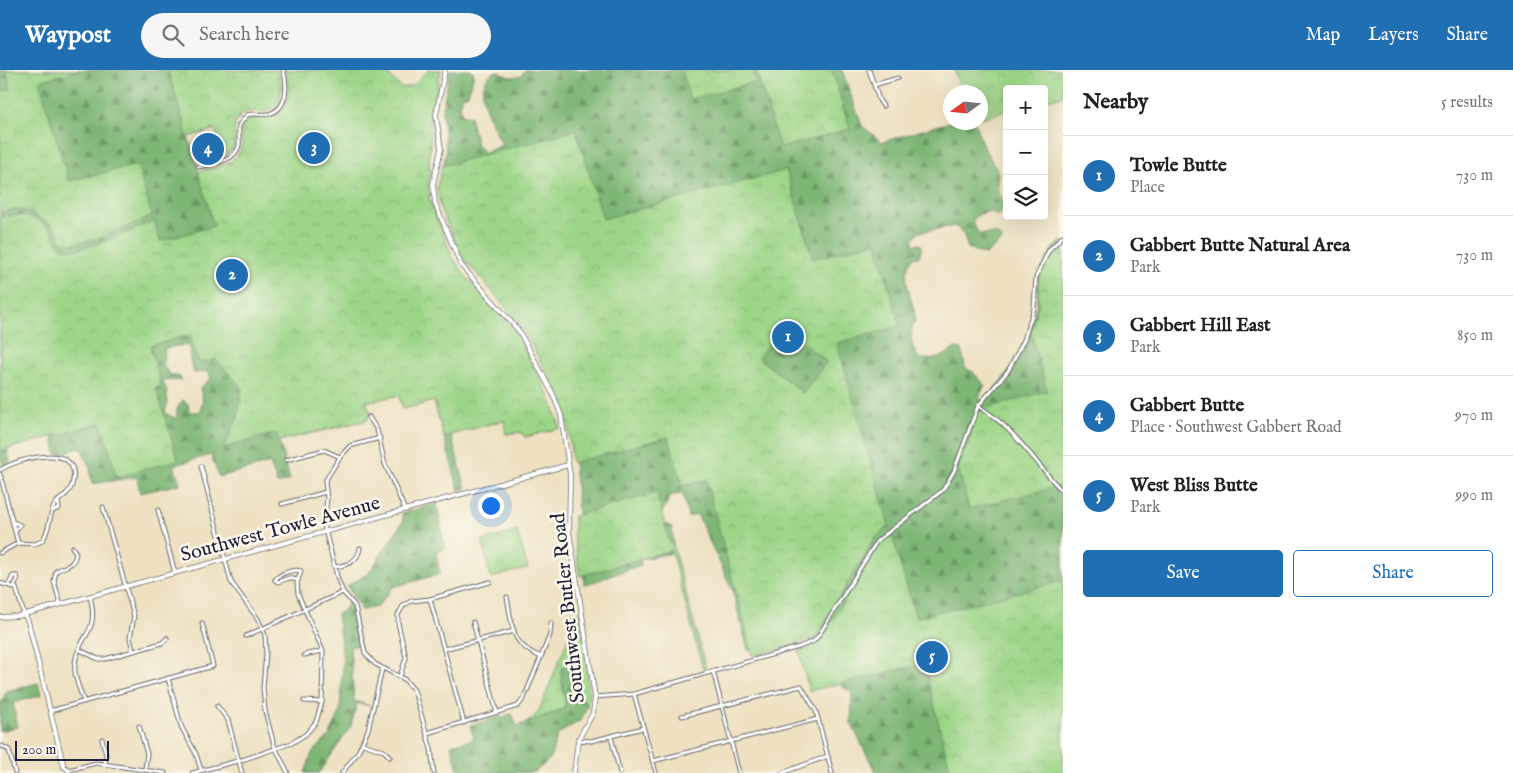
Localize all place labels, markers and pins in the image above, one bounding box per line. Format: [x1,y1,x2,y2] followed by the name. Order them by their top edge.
[298,129,330,167] pin: 3
[192,130,224,168] pin: 4
[216,256,248,294] pin: 2
[772,318,804,356] pin: 1
[916,638,948,676] pin: 5

